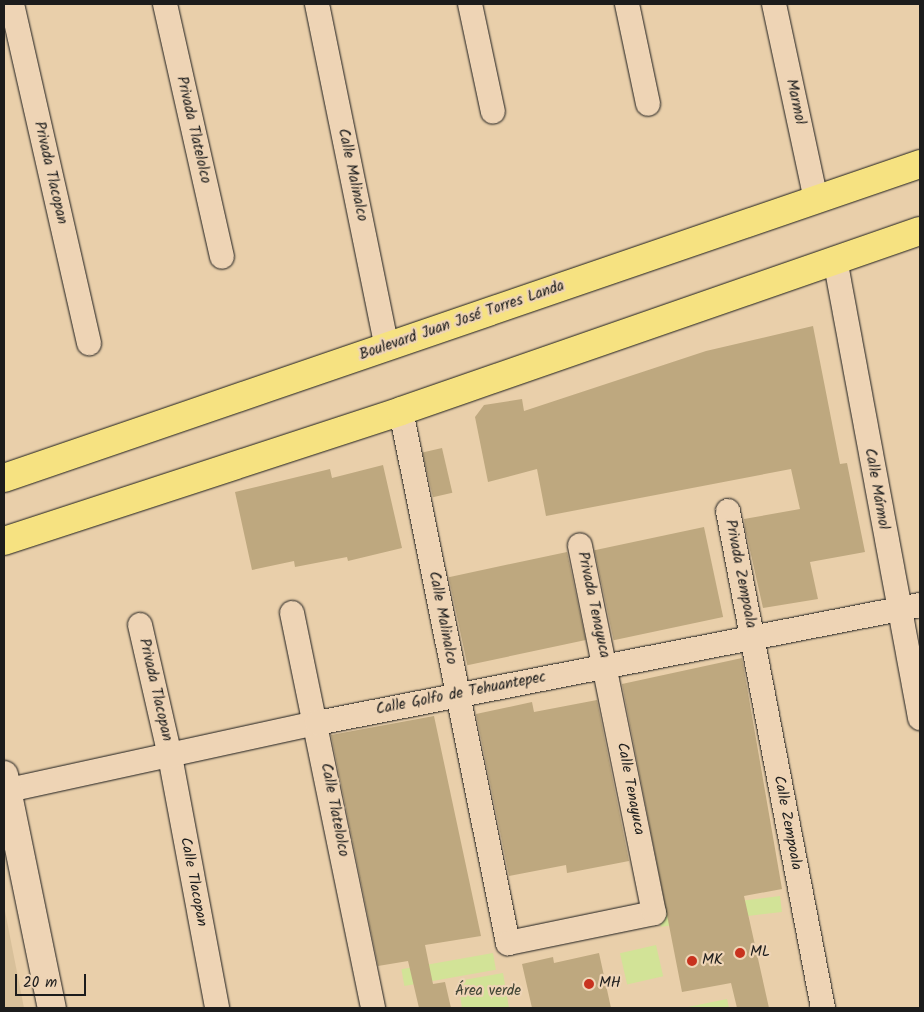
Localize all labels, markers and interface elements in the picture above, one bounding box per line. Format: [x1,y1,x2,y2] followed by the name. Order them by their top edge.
[172,75,214,185] street label: Privada Tlatelolco
[781,78,809,126] street label: Marmol
[29,120,71,226] street label: Privada Tlacopan
[333,127,371,223] street label: Calle Malinalco
[357,277,567,365] street label: Boulevard Juan José Torres Landa
[860,447,892,531] street label: Calle Mármol
[721,518,759,630] street label: Privada Zempoala
[573,550,613,660] street label: Privada Tenayuca
[424,570,460,666] street label: Calle Malinalco
[134,637,176,743] street label: Privada Tlacopan
[375,669,547,719] street label: Calle Golfo de Tehuantepec
[612,741,648,837] street label: Calle Tenayuca
[316,762,352,858] street label: Calle Tlatelolco
[769,774,805,872] street label: Calle Zempoala
[176,836,210,928] street label: Calle Tlacopan
[750,944,770,962] place label: ML
[734,947,746,959] marker: ML
[702,952,723,970] place label: MK
[686,955,698,967] marker: MK
[18,964,89,996] scale bar
[23,971,57,995] text: 20 m
[599,975,621,993] place label: MH
[583,978,595,990] marker: MH
[455,983,521,1001] park label: Área verde

